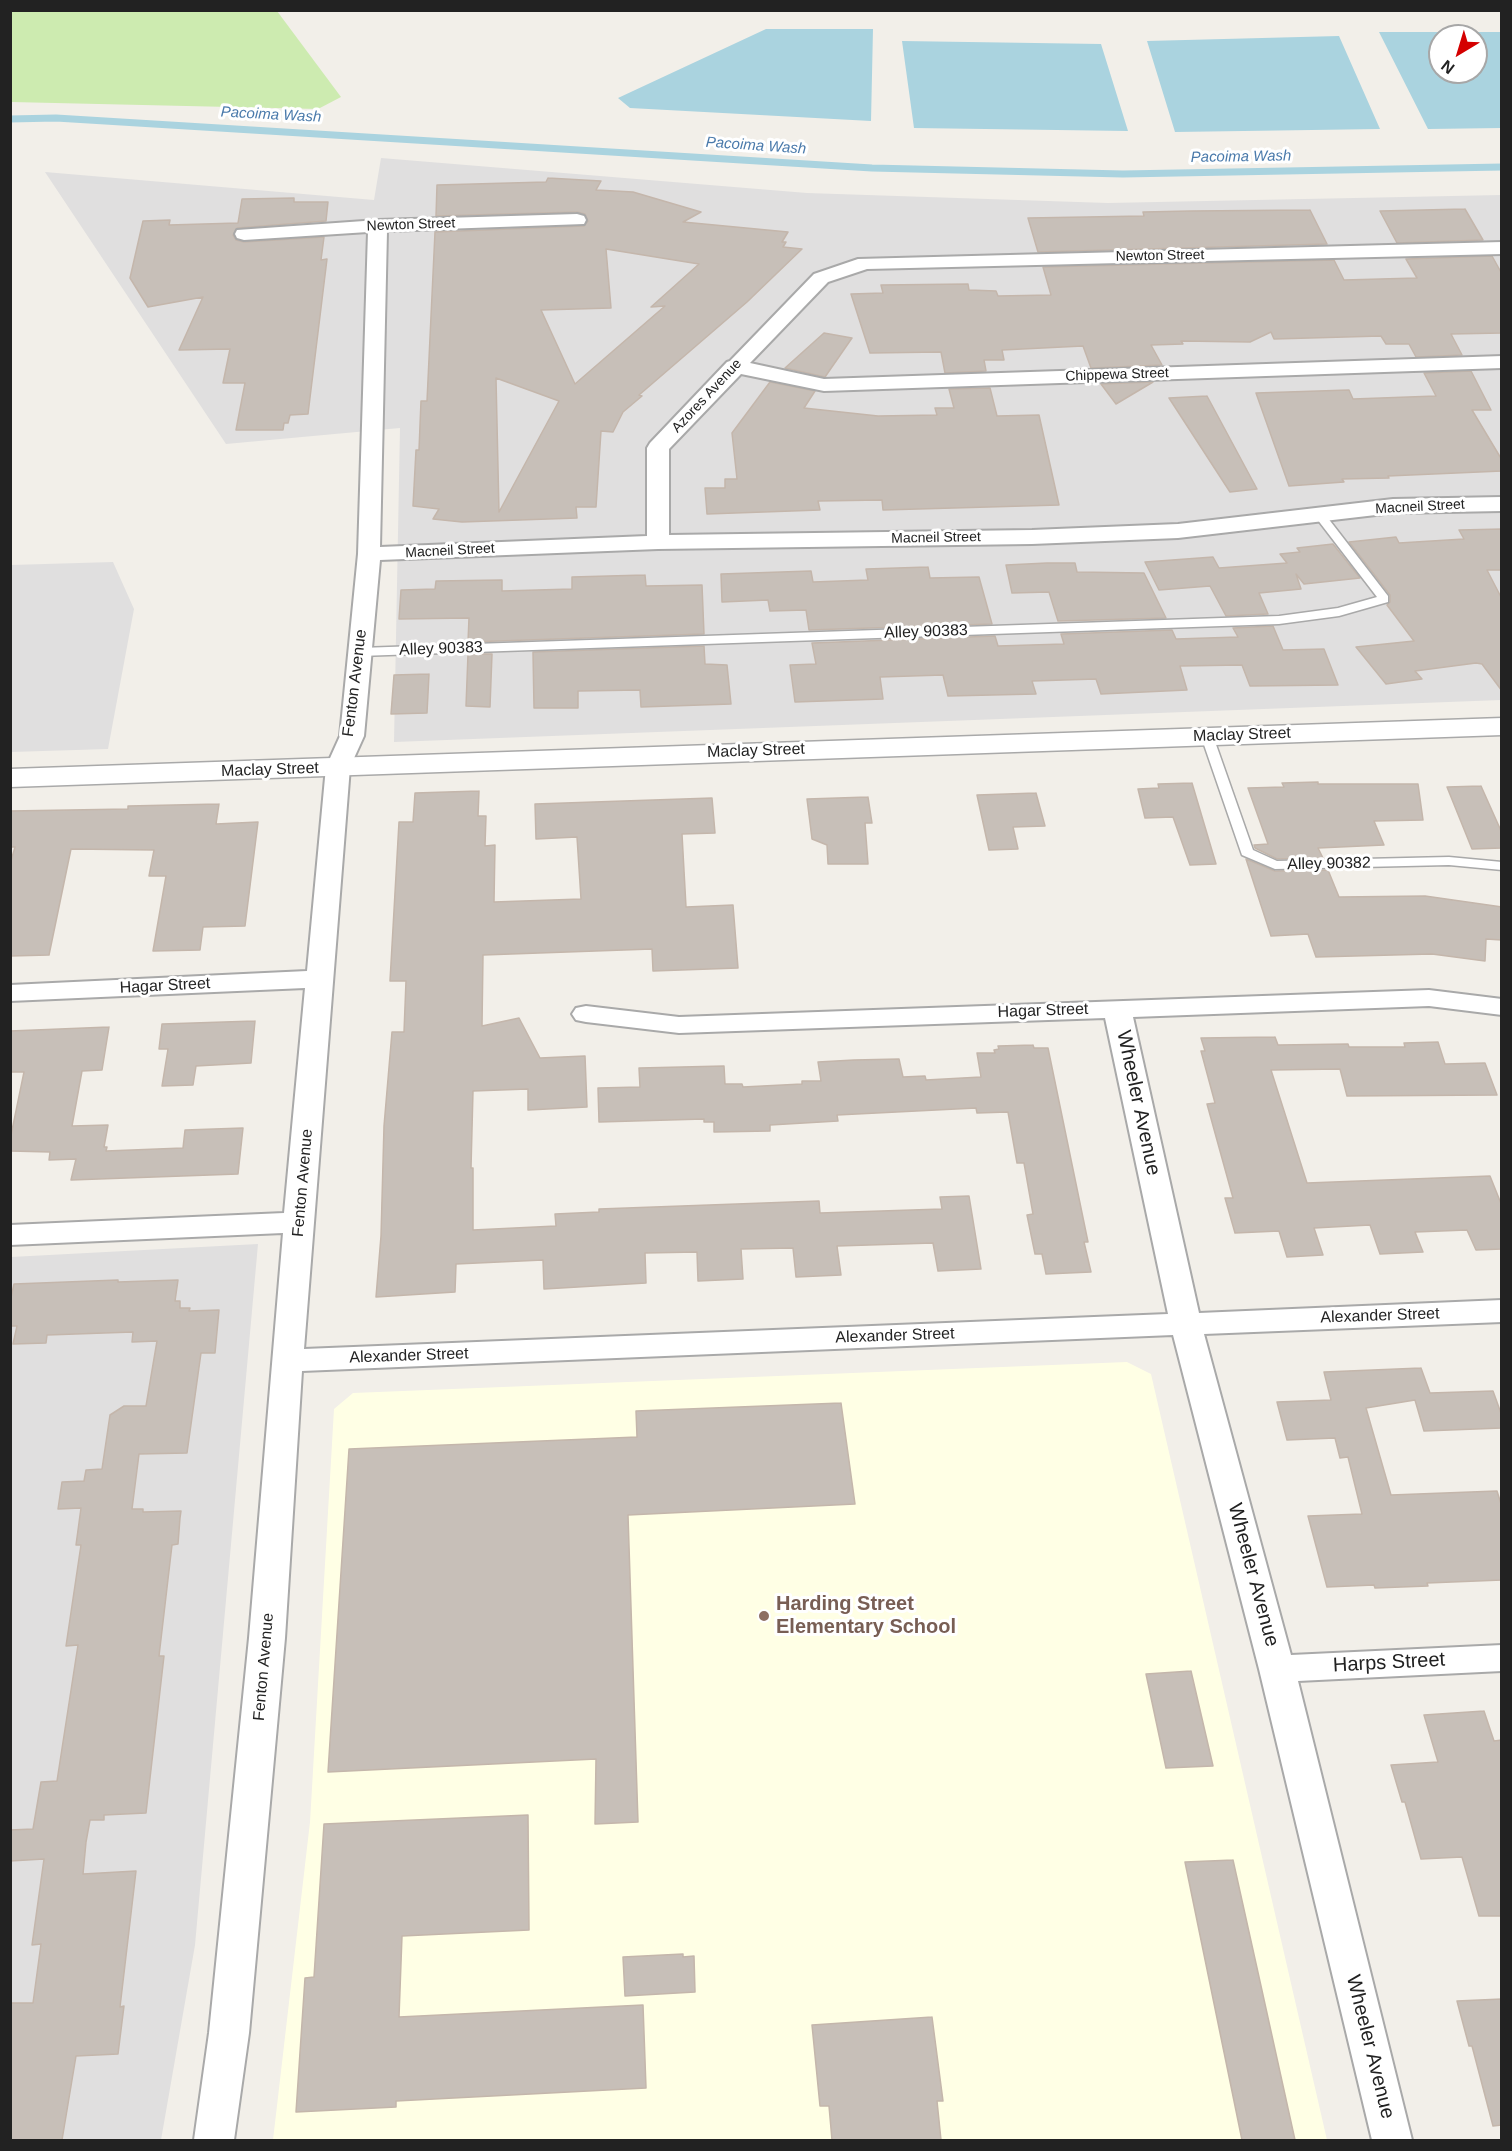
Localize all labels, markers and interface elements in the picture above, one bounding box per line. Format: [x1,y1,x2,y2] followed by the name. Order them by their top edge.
[1428,24,1488,84] north arrow
[1438,57,1458,77] text: N
[220,103,322,127] water label: Pacoima Wash
[705,134,807,158] water label: Pacoima Wash
[1191,147,1291,167] water label: Pacoima Wash
[366,215,456,235] street label: Newton Street
[1116,247,1204,265] street label: Newton Street
[669,356,745,436] street label: Azores Avenue
[1065,365,1169,385] street label: Chippewa Street
[1375,496,1465,518] street label: Macneil Street
[891,529,981,547] street label: Macneil Street
[405,540,495,562] street label: Macneil Street
[884,621,968,643] street label: Alley 90383
[339,628,371,738] street label: Fenton Avenue
[399,638,483,660] street label: Alley 90383
[1193,724,1291,746] street label: Maclay Street
[707,740,805,762] street label: Maclay Street
[221,759,319,781] street label: Maclay Street
[1287,854,1371,874] street label: Alley 90382
[119,974,211,998] street label: Hagar Street
[997,1000,1089,1022] street label: Hagar Street
[1111,1028,1165,1178] street label: Wheeler Avenue
[289,1128,317,1238] street label: Fenton Avenue
[1320,1304,1440,1328] street label: Alexander Street
[835,1324,955,1348] street label: Alexander Street
[349,1344,469,1368] street label: Alexander Street
[1222,1501,1284,1649] street label: Wheeler Avenue
[776,1592,956,1639] place label: Harding Street Elementary School
[757,1609,771,1623] marker: Harding Street Elementary School
[250,1612,278,1722] street label: Fenton Avenue
[1332,1648,1446,1678] street label: Harps Street
[1341,1973,1399,2121] street label: Wheeler Avenue

